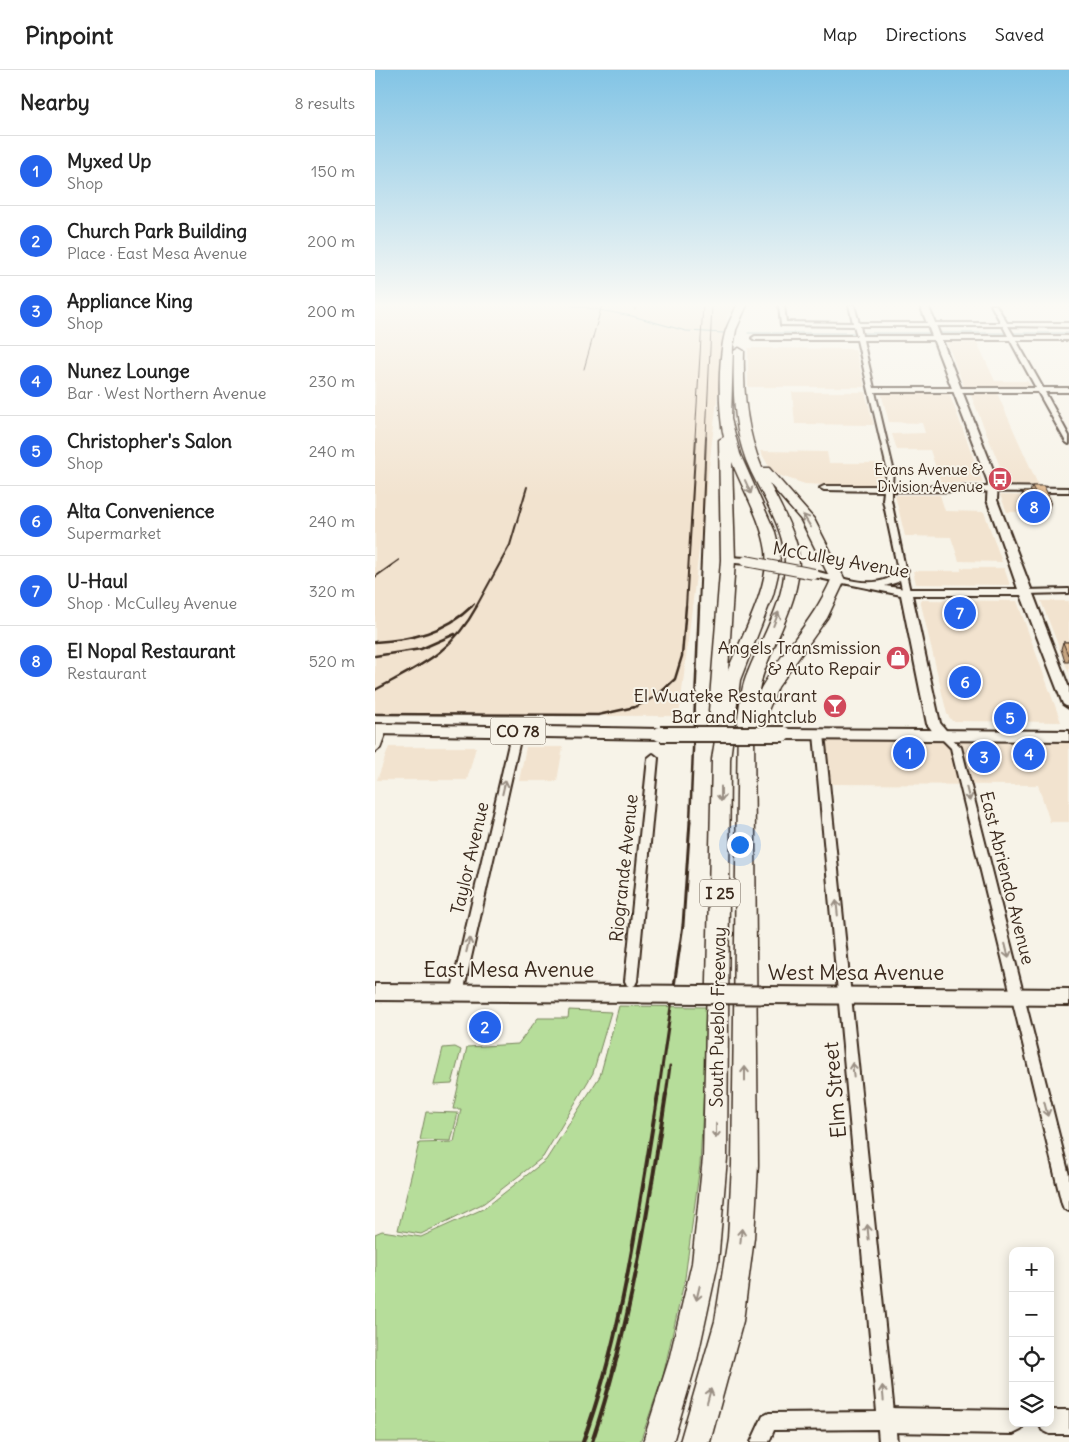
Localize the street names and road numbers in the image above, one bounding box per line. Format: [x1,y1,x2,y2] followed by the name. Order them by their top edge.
[771,536,911,583] street label: McCulley Avenue
[491,718,545,744] road number: CO 78
[975,789,1040,967] street label: East Abriendo Avenue
[604,793,643,943] street label: Riogrande Avenue
[445,799,494,916] street label: Taylor Avenue
[700,880,740,906] road number: I 25
[704,926,731,1108] street label: South Pueblo Freeway
[424,956,594,983] street label: East Mesa Avenue
[768,959,944,986] street label: West Mesa Avenue
[817,1041,852,1139] street label: Elm Street

